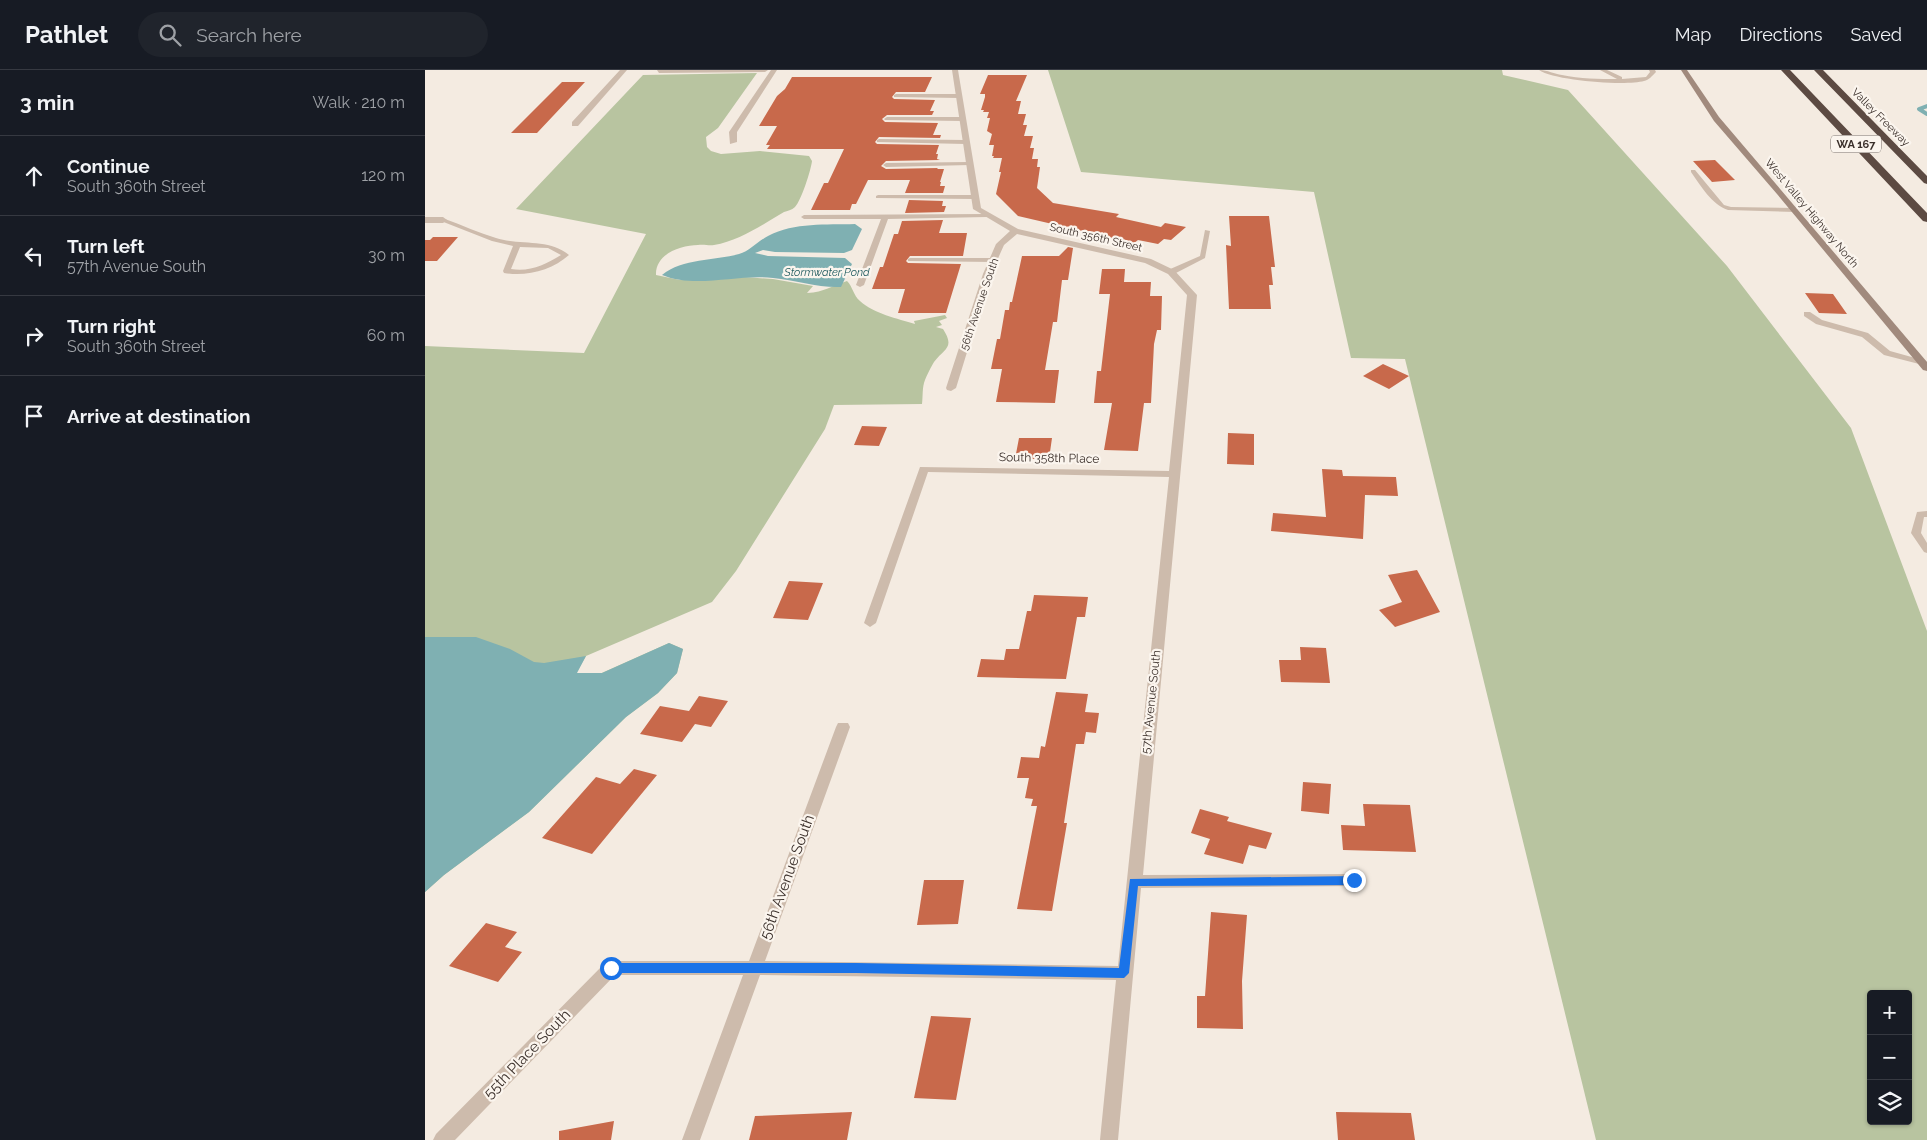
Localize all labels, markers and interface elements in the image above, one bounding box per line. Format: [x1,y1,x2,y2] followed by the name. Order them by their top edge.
[138,12,488,57] search box
[25,20,108,49] text: Pathlet
[156,21,184,49] icon: search
[196,24,302,46] text: Search here
[1675,24,1711,45] text: Map
[1739,24,1823,45] text: Directions
[1851,24,1902,45] text: Saved
[1849,86,1912,149] street label: Valley Freeway
[20,90,74,115] text: 3 min
[313,93,405,112] text: Walk · 210 m
[1831,136,1881,152] road number: WA 167
[67,155,150,177] text: Continue
[1762,156,1861,270] street label: West Valley Highway North
[20,162,48,190] icon: ahead
[361,166,405,185] text: 120 m
[67,177,206,196] text: South 360th Street
[1048,221,1144,255] street label: South 356th Street
[67,235,144,257] text: Turn left
[20,242,48,270] icon: left
[368,246,405,265] text: 30 m
[958,256,1001,352] street label: 56th Avenue South
[67,257,206,276] text: 57th Avenue South
[783,266,870,279] water label: Stormwater Pond
[67,315,156,337] text: Turn right
[20,322,48,350] icon: right
[367,326,405,345] text: 60 m
[67,337,206,356] text: South 360th Street
[20,402,48,430] icon: arrive
[67,405,251,427] text: Arrive at destination
[999,450,1099,466] street label: South 358th Place
[1139,649,1163,755] street label: 57th Avenue South
[756,812,818,942] street label: 56th Avenue South
[1343,869,1366,892] route end
[600,957,623,980] route start
[1867,990,1912,1125] map controls
[1867,990,1912,1035] button: +
[480,1006,574,1102] street label: 55th Place South
[1867,1035,1912,1080] button: −
[1867,1080,1912,1125] button: layers

